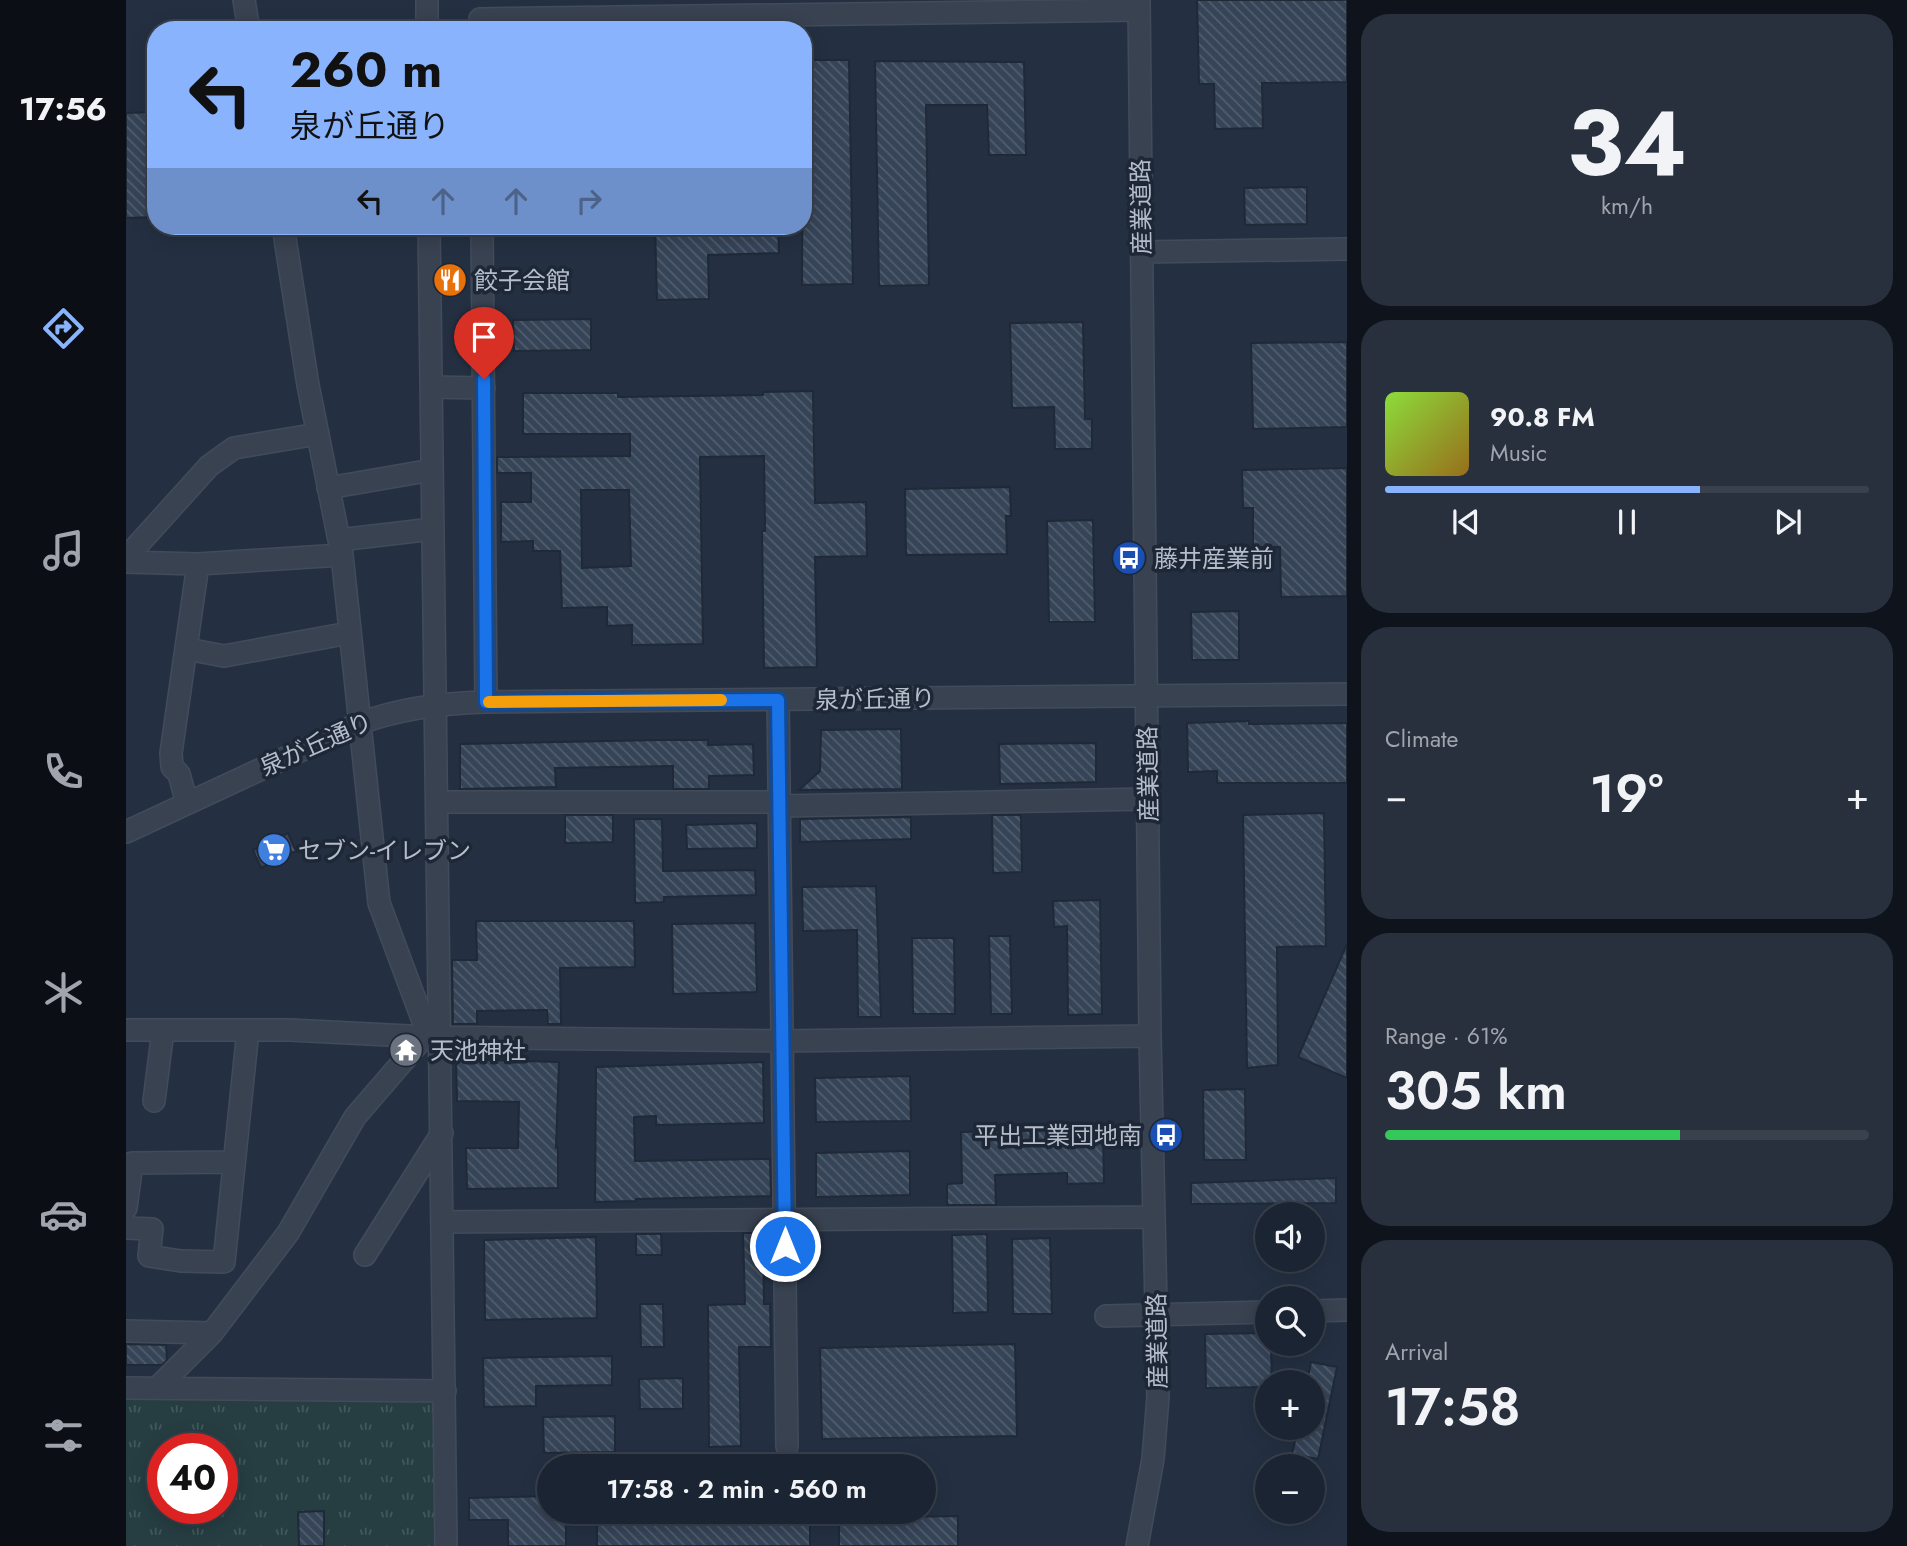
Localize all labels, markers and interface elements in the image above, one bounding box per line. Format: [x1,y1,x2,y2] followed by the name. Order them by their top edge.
[290,35,442,105] text: 260 m
[175,49,266,140] icon: left
[1567,78,1687,209] text: 34
[19,86,107,132] text: 17:56
[290,103,450,149] text: 泉が丘通り
[1123,159,1159,255] street label: 産業道路
[351,182,389,220] icon: left
[424,182,462,220] icon: ahead
[497,182,535,220] icon: ahead
[570,182,608,220] icon: right
[1601,189,1653,223] text: km/h
[431,261,469,299] restaurant icon: 餃子会館
[474,263,570,298] place label: 餃子会館
[39,304,88,353] icon: directions
[454,307,514,379] pin
[465,318,503,356] icon: arrive
[1490,398,1595,436] text: 90.8 FM
[1490,436,1547,470] text: Music
[1447,503,1485,541] icon: previous
[1608,503,1646,541] icon: pause
[1769,503,1807,541] icon: next
[39,526,88,575] icon: music
[1110,539,1148,577] bus stop icon: 藤井産業前
[1154,541,1274,576] place label: 藤井産業前
[815,680,935,718] street label: 泉が丘通り
[254,704,378,784] street label: 泉が丘通り
[1385,722,1458,756] text: Climate
[1130,726,1166,822] street label: 産業道路
[39,747,88,796] icon: phone
[1590,756,1664,832] text: 19°
[1385,768,1407,823] text: −
[1846,768,1869,823] text: +
[255,831,293,869] supermarket icon: セブン-イレブン
[298,833,471,868] place label: セブン-イレブン
[39,968,88,1017] icon: climate
[1385,1019,1508,1053] text: Range · 61%
[387,1031,425,1069] temple icon: 天池神社
[430,1033,526,1068] place label: 天池神社
[1385,1053,1567,1129] text: 305 km
[1147,1116,1185,1154] bus stop icon: 平出工業団地南
[974,1118,1142,1153] place label: 平出工業団地南
[39,1190,88,1239] icon: car
[1255,1202,1325,1524] map controls
[1255,1202,1325,1272] button: sound
[748,1209,822,1283] position arrow
[1255,1286,1325,1356] button: search
[1139,1293,1175,1389] street label: 産業道路
[1385,1335,1448,1369] text: Arrival
[1385,1369,1521,1445] text: 17:58
[1255,1370,1325,1440] button: +
[39,1411,88,1460] icon: filters
[147,1433,238,1524] speed limit sign: 40
[1255,1454,1325,1524] button: −
[606,1470,867,1508] text: 17:58 · 2 min · 560 m

